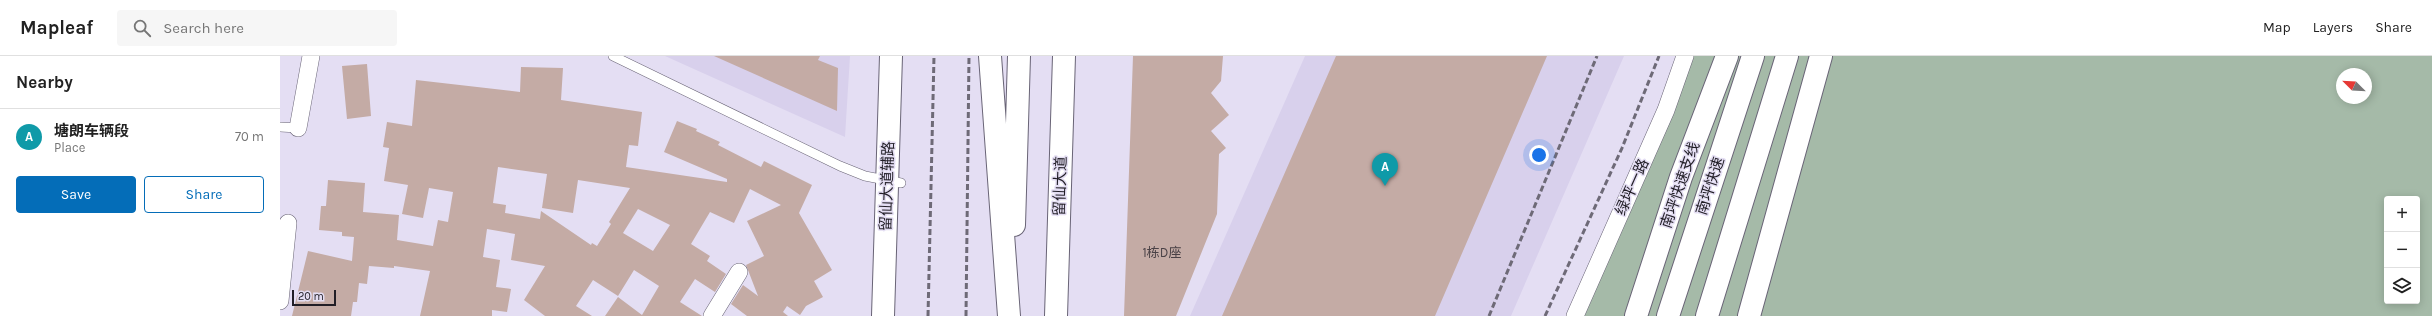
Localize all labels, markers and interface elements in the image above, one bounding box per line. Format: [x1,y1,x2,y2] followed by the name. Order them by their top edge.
[117,10,397,46] search box
[20,17,93,39] text: Mapleaf
[131,17,153,39] icon: search
[163,19,244,37] text: Search here
[2263,19,2291,36] text: Map
[2313,19,2353,36] text: Layers
[2375,19,2412,36] text: Share
[2336,68,2372,104] north arrow
[16,72,73,92] text: Nearby
[54,122,129,140] text: 塘朗车辆段
[25,129,33,144] text: A
[235,129,264,144] text: 70 m
[54,140,85,155] text: Place
[1657,140,1703,230] street label: 南坪快速支线
[876,141,898,231] street label: 留仙大道辅路
[1529,145,1549,165] your location
[1372,153,1398,186] pin: A
[1692,155,1728,217] street label: 南坪快速
[1050,156,1070,216] street label: 留仙大道
[1612,156,1652,218] street label: 绿坪一路
[16,176,136,213] button: Save
[144,176,264,213] button: Share
[2384,196,2420,304] map controls
[2384,196,2420,232] button: +
[2384,232,2420,268] button: −
[1143,245,1181,260] house number: 1栋D座
[2384,268,2420,304] button: layers
[292,288,336,307] scale bar
[298,290,324,303] text: 20 m

